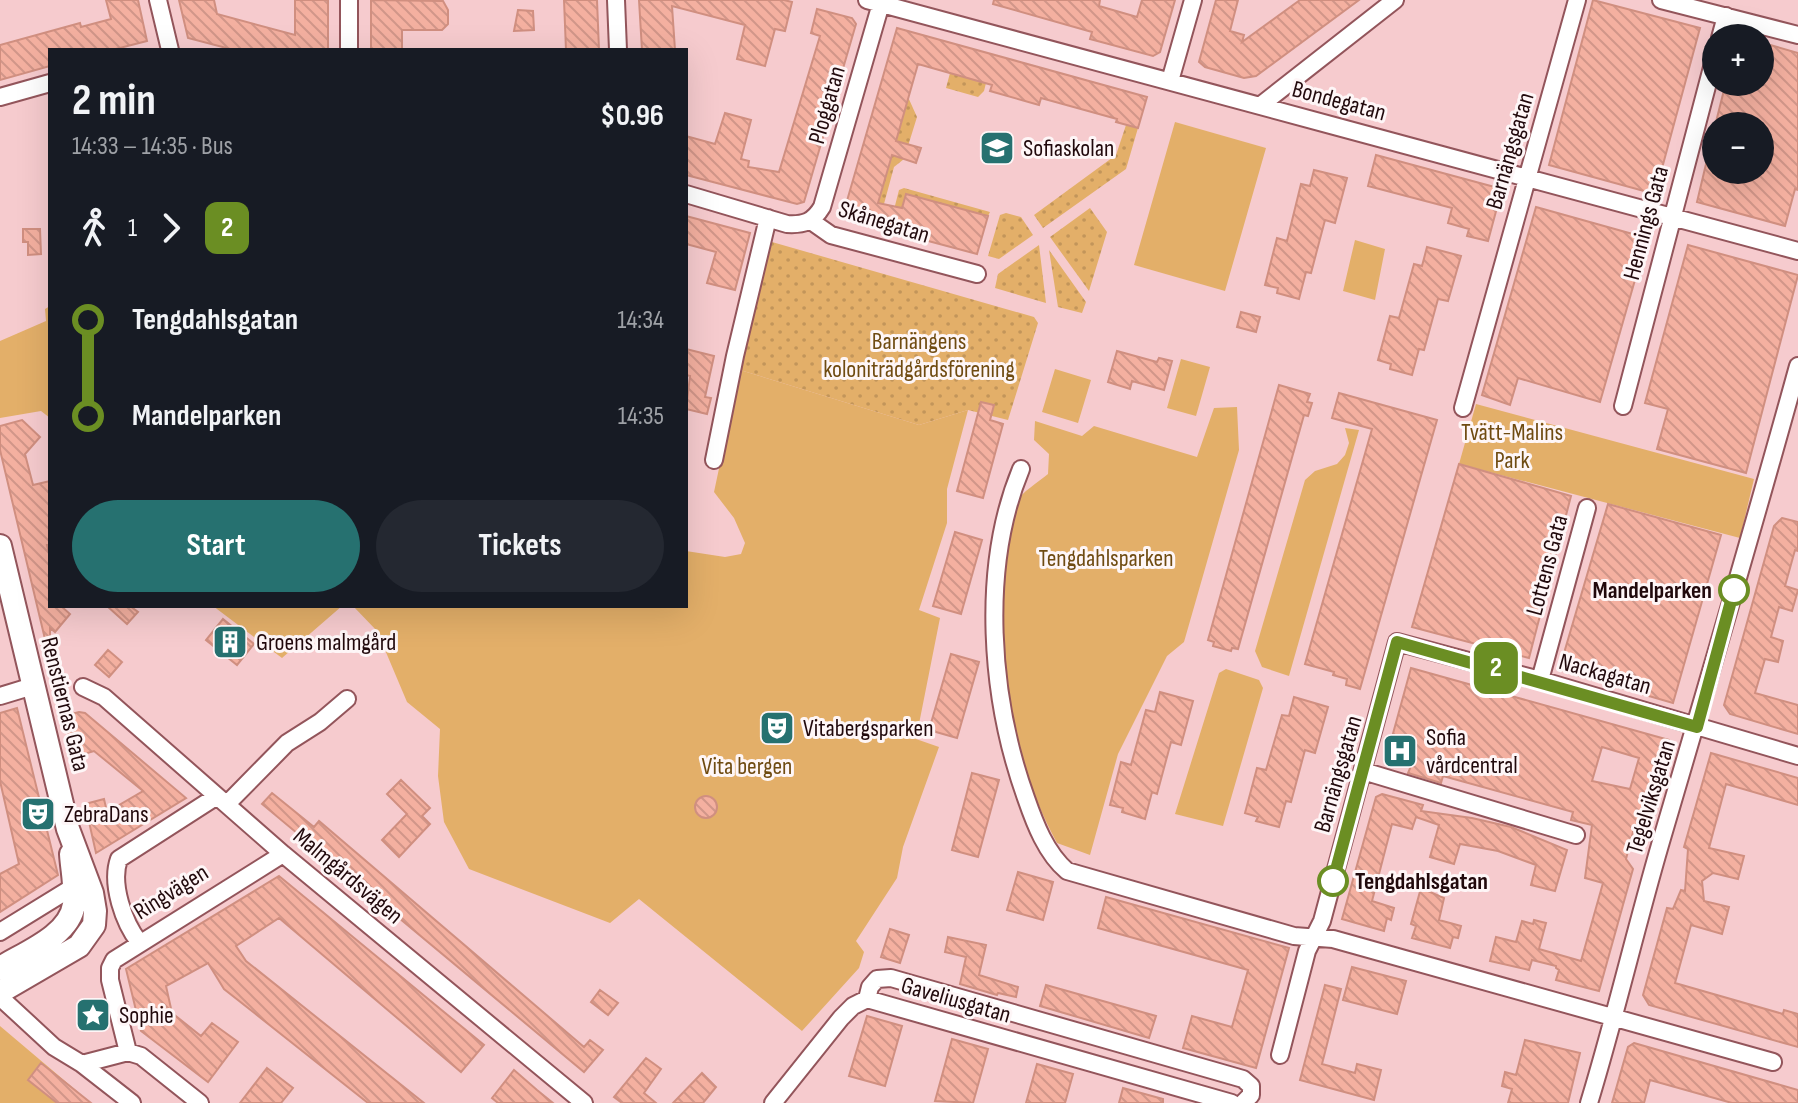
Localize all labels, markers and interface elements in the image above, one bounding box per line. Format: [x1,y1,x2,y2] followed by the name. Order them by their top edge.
[1702,24,1774,184] map controls
[1702,24,1774,96] button: +
[802,63,852,147] street label: Ploggatan
[72,74,156,127] text: 2 min
[1289,75,1389,127] street label: Bondegatan
[1480,89,1540,213] street label: Barnängsgatan
[600,98,664,134] text: $0.96
[1702,112,1774,184] button: −
[978,129,1016,167] school or university icon: Sofiaskolan
[72,131,233,162] text: 14:33 – 14:35 · Bus
[1023,134,1114,163] place label: Sofiaskolan
[1617,163,1675,283] street label: Hennings Gata
[835,194,933,250] street label: Skånegatan
[72,206,116,250] icon: walk
[149,206,193,250] icon: forward
[221,211,233,244] text: 2
[128,213,137,244] text: 1
[132,302,298,338] text: Tengdahlsgatan
[617,305,664,336] text: 14:34
[823,327,1015,384] park label: Barnängens koloniträdgårdsförening
[132,398,281,434] text: Mandelparken
[618,401,664,432] text: 14:35
[1461,418,1563,475] park label: Tvätt-Malins Park
[72,500,360,592] button: Start
[376,500,664,592] button: Tickets
[1520,512,1574,618] street label: Lottens Gata
[1039,544,1173,573] park label: Tengdahlsparken
[1719,575,1749,605] marker: Mandelparken
[1593,576,1712,605] place label: Mandelparken
[211,623,249,661] building icon: Groens malmgård
[256,628,396,657] place label: Groens malmgård
[34,634,96,774] street label: Renstiernas Gata
[1470,642,1522,694] line badge: 2
[1555,647,1655,701] street label: Nackagatan
[1490,651,1502,684] text: 2
[758,709,796,747] theatre icon: Vitabergsparken
[1308,712,1368,836] street label: Barnängsgatan
[803,714,934,743] place label: Vitabergsparken
[1426,723,1518,780] place label: Sofia vårdcentral
[1381,732,1419,770] hospital icon: Sofia vårdcentral
[1620,736,1682,858] street label: Tegelviksgatan
[702,752,792,781] park label: Vita bergen
[19,795,57,833] theatre icon: ZebraDans
[64,800,149,829] place label: ZebraDans
[287,822,409,930] street label: Malmgårdsvägen
[128,858,214,926] street label: Ringvägen
[1318,866,1348,896] marker: Tengdahlsgatan
[1355,867,1488,896] place label: Tengdahlsgatan
[898,971,1014,1029] street label: Gaveliusgatan
[74,996,112,1034] place icon: Sophie
[119,1001,174,1030] place label: Sophie

